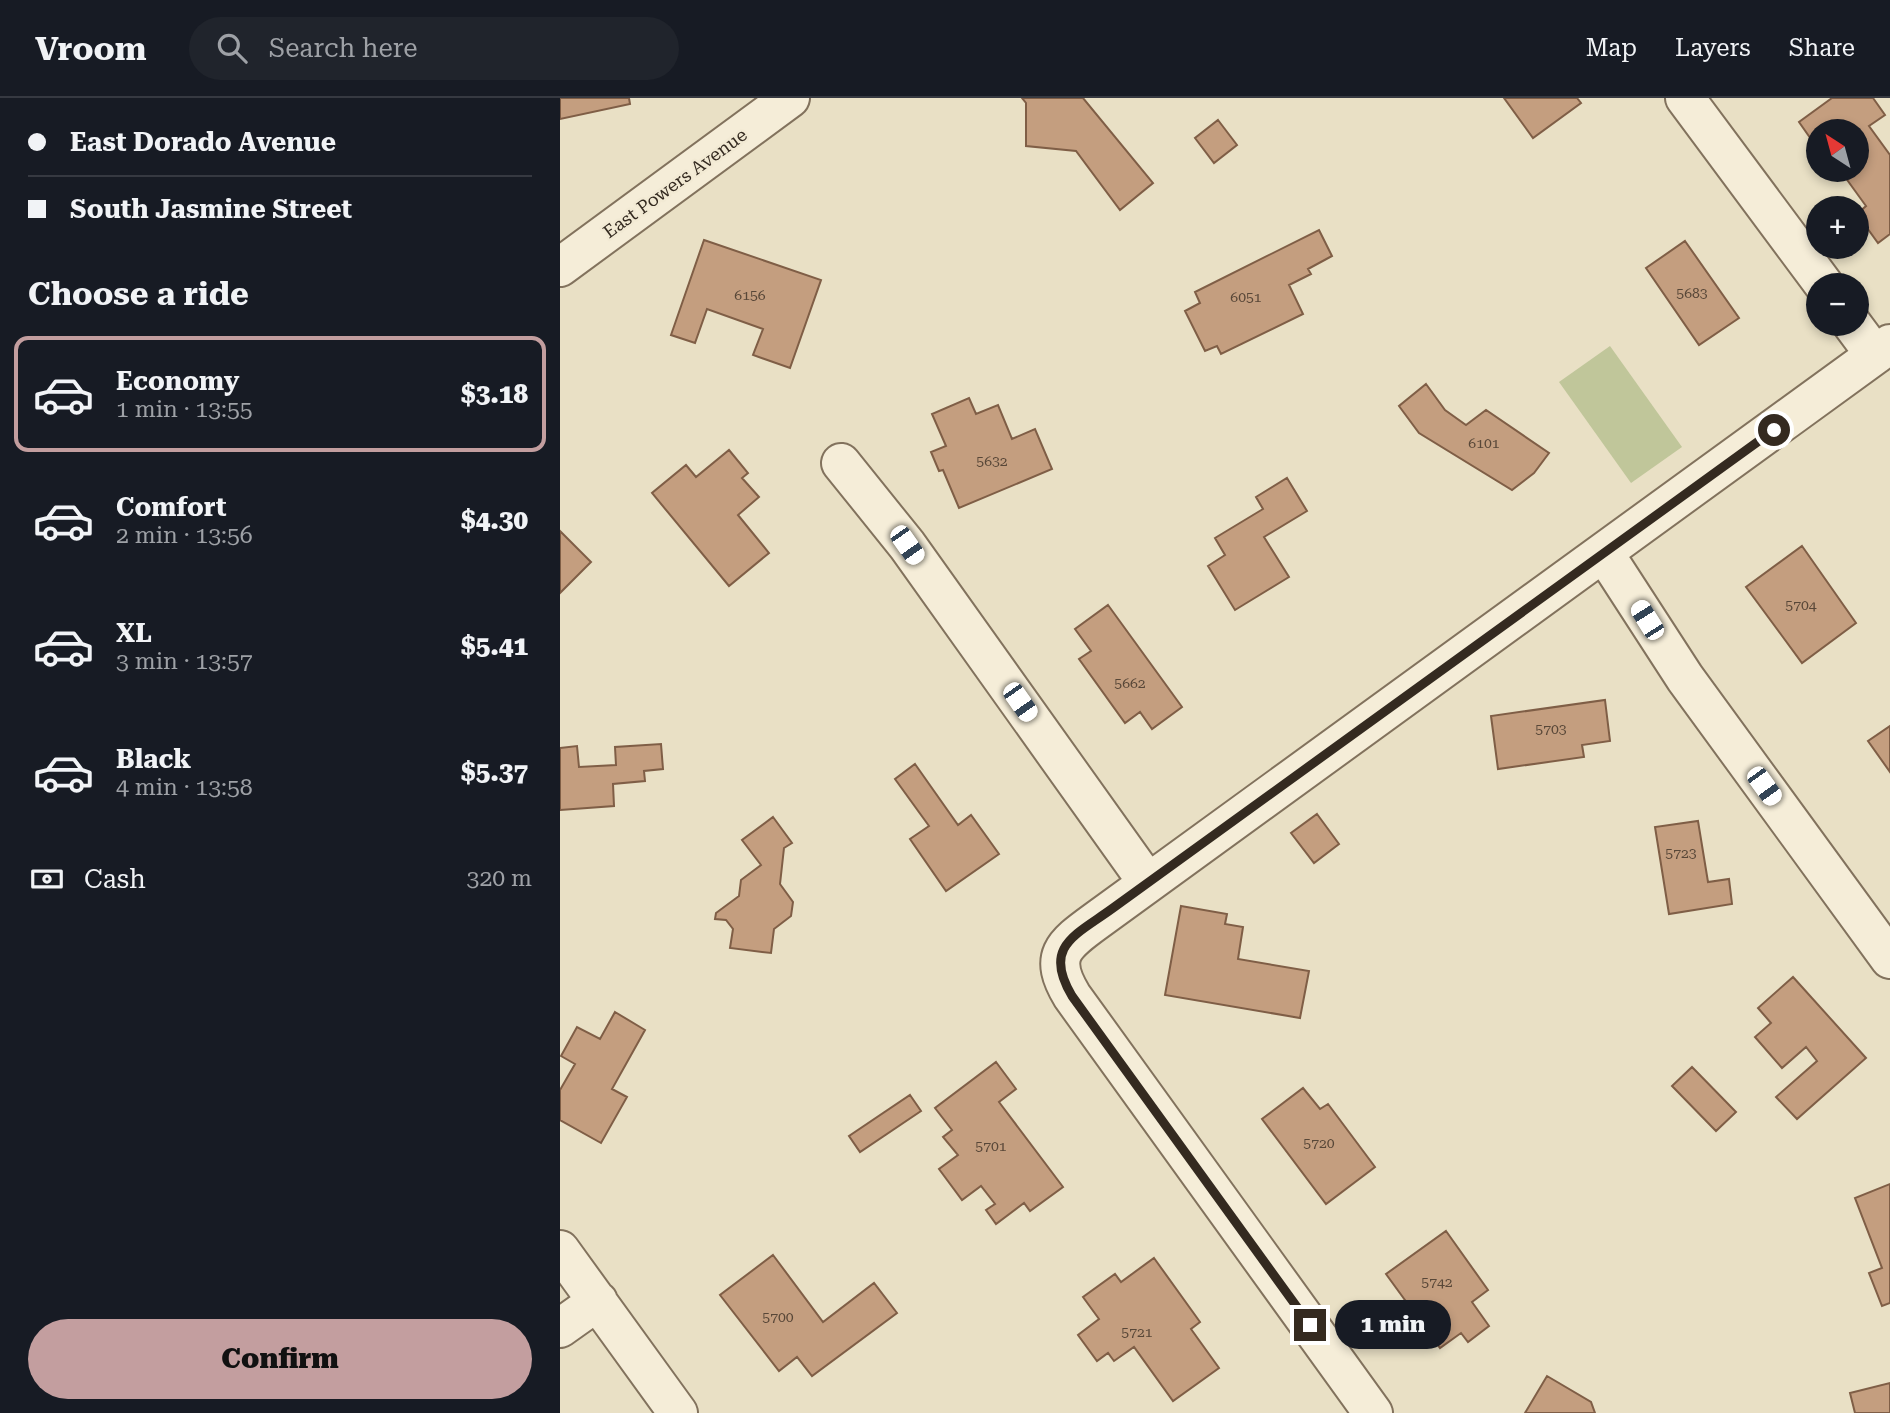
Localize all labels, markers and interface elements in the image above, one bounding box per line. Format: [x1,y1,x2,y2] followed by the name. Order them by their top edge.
[189,17,679,80] search box
[35,29,147,68] text: Vroom
[213,29,251,67] icon: search
[269,33,418,63] text: Search here
[1586,34,1637,62] text: Map
[1675,34,1751,62] text: Layers
[1789,34,1855,62] text: Share
[1806,119,1869,182] north arrow
[1806,119,1869,336] map controls
[599,124,751,242] street label: East Powers Avenue
[70,127,336,157] text: East Dorado Avenue
[70,194,352,224] text: South Jasmine Street
[1806,196,1869,259] button: +
[1806,273,1869,336] button: −
[28,275,249,313] text: Choose a ride
[1676,285,1708,301] house number: 5683
[734,287,766,303] house number: 6156
[1230,289,1262,305] house number: 6051
[32,363,95,426] icon: car
[116,366,239,396] text: Economy
[461,379,528,409] text: $3.18
[116,396,253,423] text: 1 min · 13:55
[1758,414,1790,446] route start
[1468,435,1500,451] house number: 6101
[976,453,1008,469] house number: 5632
[32,489,95,552] icon: car
[116,492,226,522] text: Comfort
[461,505,528,535] text: $4.30
[116,522,253,549] text: 2 min · 13:56
[887,522,928,568] car
[1627,597,1668,643] car
[1785,597,1817,613] house number: 5704
[32,615,95,678] icon: car
[116,618,152,648] text: XL
[461,631,528,661] text: $5.41
[116,648,253,675] text: 3 min · 13:57
[1114,675,1146,691] house number: 5662
[1000,679,1041,725] car
[1535,721,1567,737] house number: 5703
[32,741,95,804] icon: car
[116,744,191,774] text: Black
[461,757,528,787] text: $5.37
[1744,763,1785,809] car
[116,774,253,801] text: 4 min · 13:58
[1665,845,1697,861] house number: 5723
[28,860,66,898] icon: cash
[84,864,146,894] text: Cash
[467,865,532,892] text: 320 m
[1303,1135,1335,1151] house number: 5720
[975,1138,1007,1154] house number: 5701
[1421,1274,1453,1290] house number: 5742
[1334,1300,1450,1350] callout: 1 min
[762,1309,794,1325] house number: 5700
[1294,1309,1326,1341] route end
[1361,1311,1425,1338] text: 1 min
[28,1319,532,1399] button: Confirm
[1121,1324,1153,1340] house number: 5721

